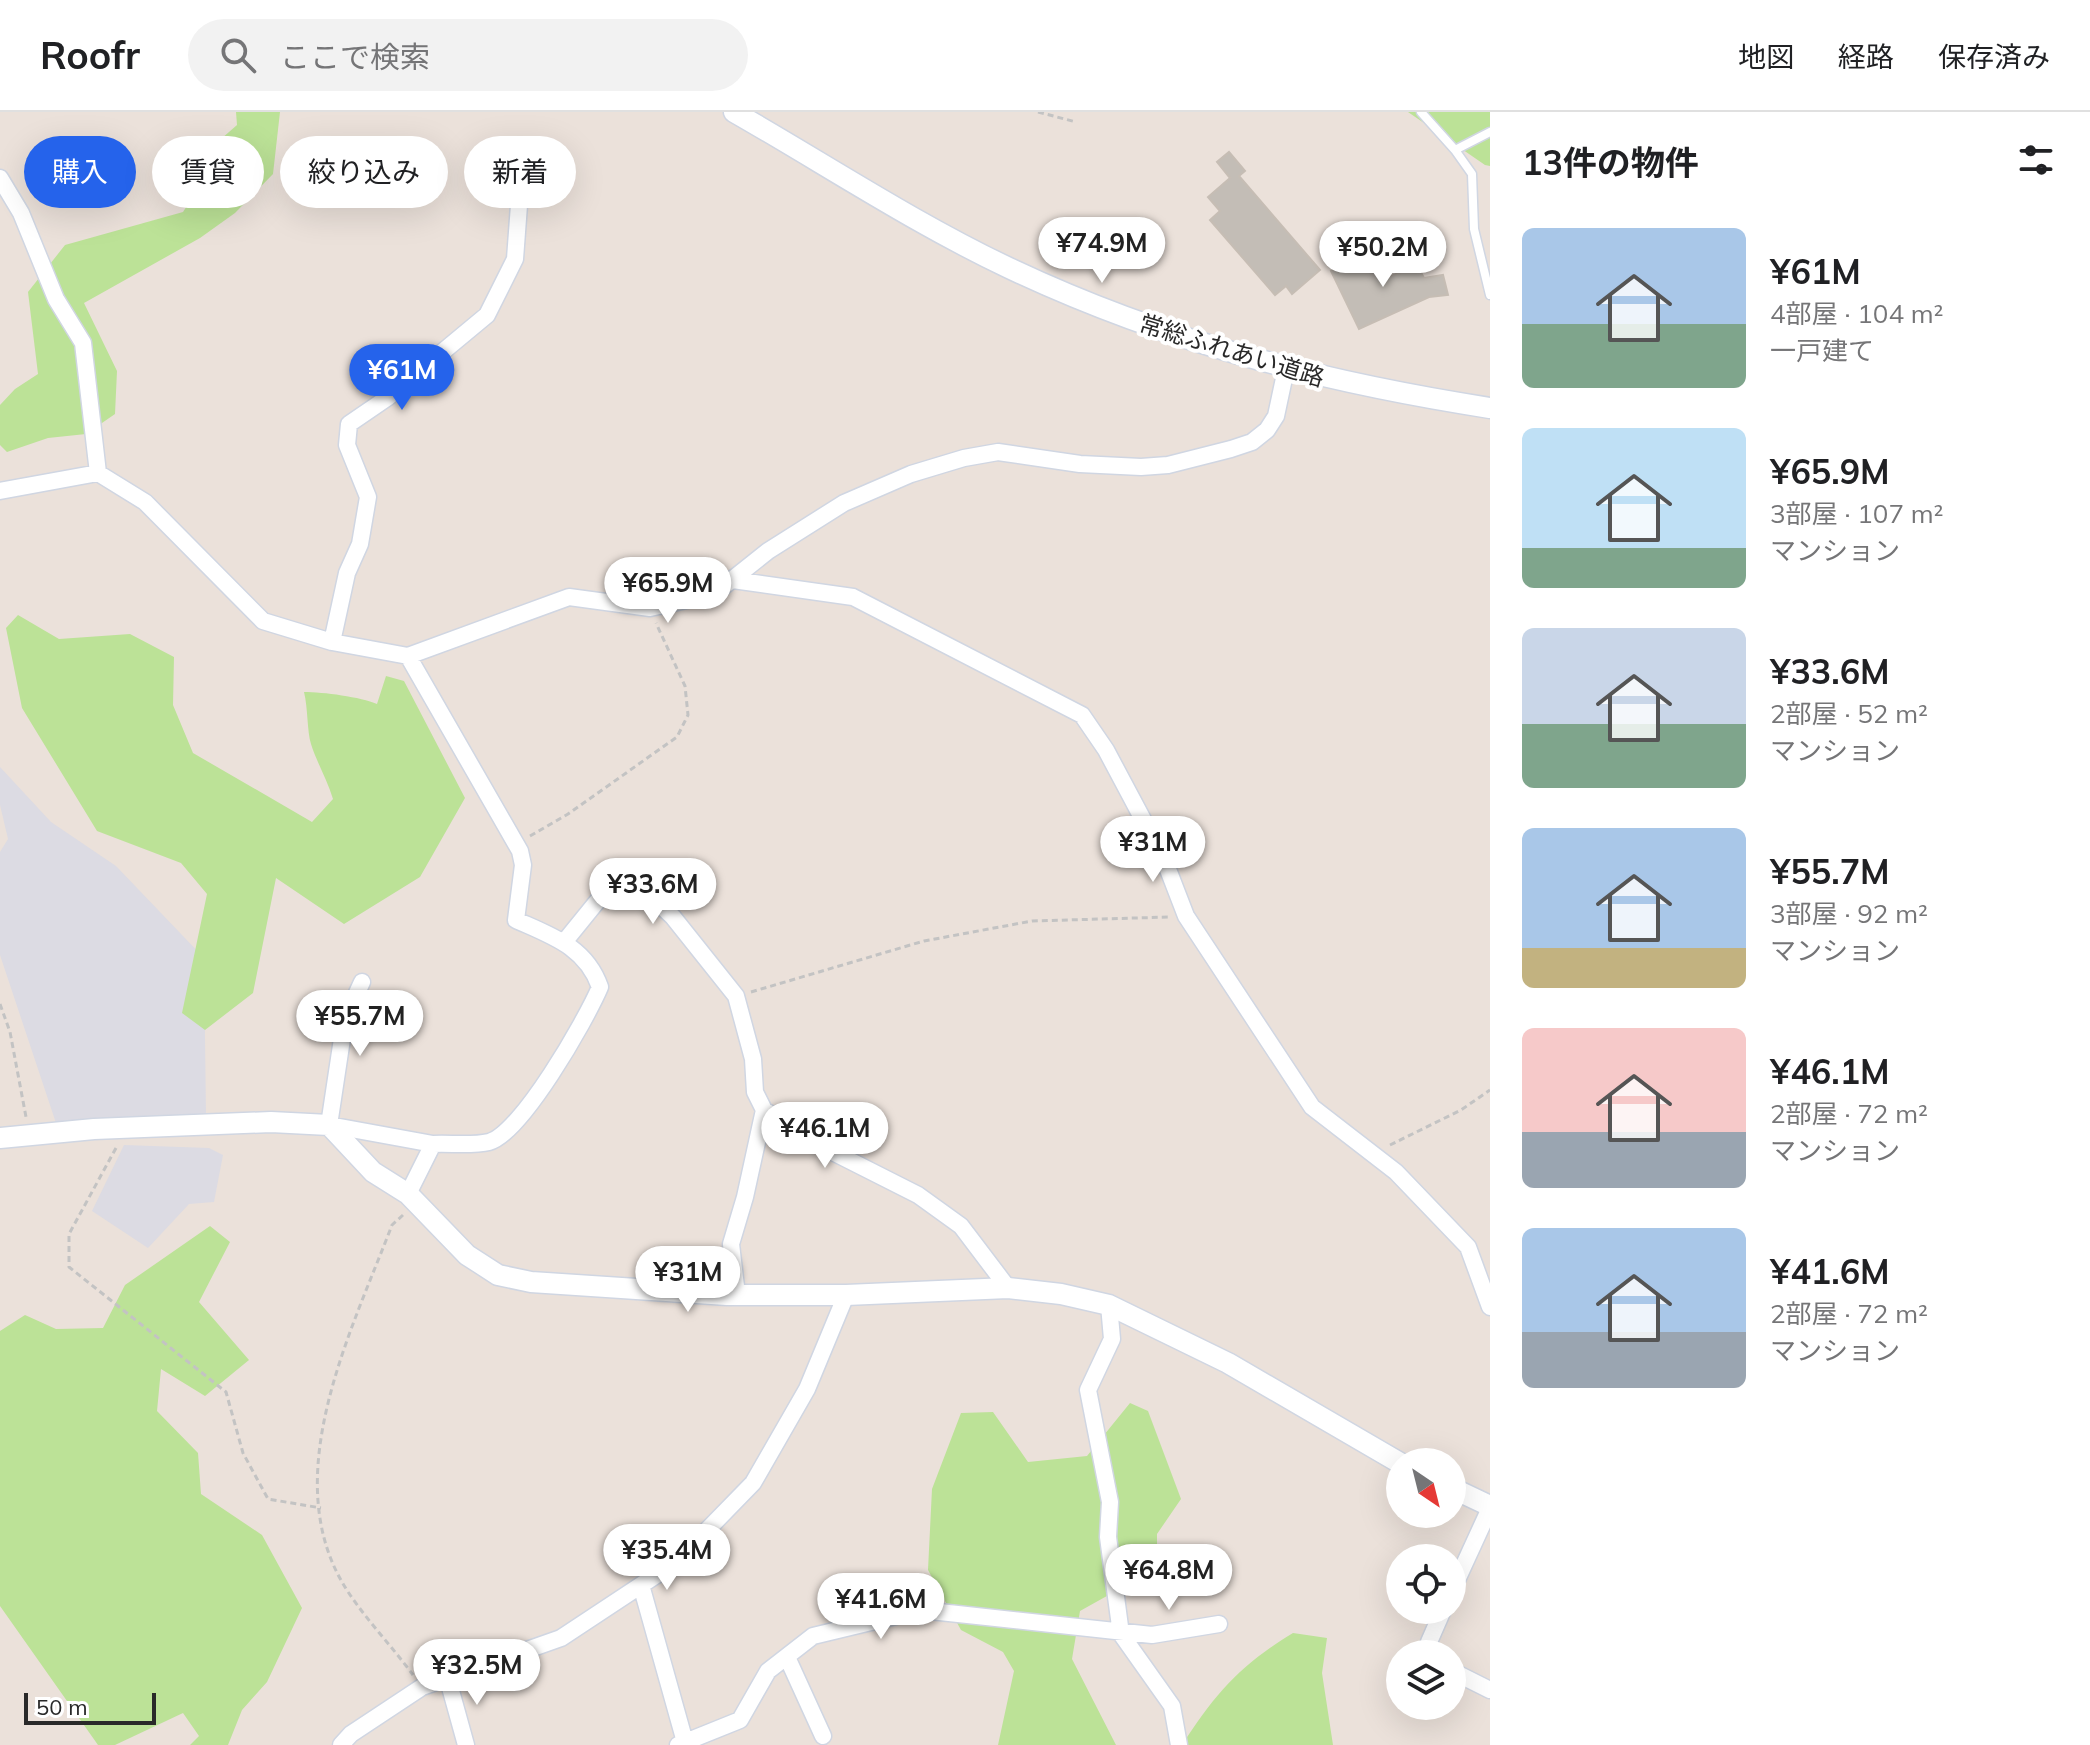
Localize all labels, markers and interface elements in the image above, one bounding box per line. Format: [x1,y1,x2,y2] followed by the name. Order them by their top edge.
[188,19,748,91] search box
[40,31,140,79] text: Roofr
[216,33,260,77] icon: search
[280,38,430,76] text: ここで検索
[1738,39,1794,74] text: 地図
[1838,39,1894,74] text: 経路
[1938,39,2050,74] text: 保存済み
[24,136,136,208] chip: 購入
[152,136,264,208] chip: 賃貸
[280,136,448,208] chip: 絞り込み
[464,136,576,208] chip: 新着
[2014,138,2058,182] icon: filters
[1522,141,1699,184] text: 13件の物件
[1037,217,1167,285] pin: ¥74.9M
[1318,221,1448,289] pin: ¥50.2M
[1056,226,1148,259] text: ¥74.9M
[1337,230,1429,263] text: ¥50.2M
[1770,250,1861,293] text: ¥61M
[1586,260,1682,356] icon: home
[1770,297,1943,330] text: 4部屋 · 104 m²
[1136,308,1328,392] street label: 常総ふれあい道路
[1770,334,1874,367] text: 一戸建て
[355,344,449,412] pin: ¥61M
[367,353,437,386] text: ¥61M
[1770,450,1890,493] text: ¥65.9M
[1586,460,1682,556] icon: home
[1770,497,1943,530] text: 3部屋 · 107 m²
[1770,534,1900,567] text: マンション
[603,557,733,625] pin: ¥65.9M
[622,566,714,599] text: ¥65.9M
[1770,650,1890,693] text: ¥33.6M
[1586,660,1682,756] icon: home
[1770,697,1928,730] text: 2部屋 · 52 m²
[1770,734,1900,767] text: マンション
[1106,816,1200,884] pin: ¥31M
[1118,825,1188,858] text: ¥31M
[1770,850,1890,893] text: ¥55.7M
[588,858,718,926] pin: ¥33.6M
[1586,860,1682,956] icon: home
[607,867,699,900] text: ¥33.6M
[1770,897,1928,930] text: 3部屋 · 92 m²
[1770,934,1900,967] text: マンション
[295,990,425,1058] pin: ¥55.7M
[314,999,406,1032] text: ¥55.7M
[1770,1050,1890,1093] text: ¥46.1M
[1586,1060,1682,1156] icon: home
[1770,1097,1928,1130] text: 2部屋 · 72 m²
[760,1102,890,1170] pin: ¥46.1M
[779,1111,871,1144] text: ¥46.1M
[1770,1134,1900,1167] text: マンション
[641,1246,735,1314] pin: ¥31M
[1770,1250,1890,1293] text: ¥41.6M
[653,1255,723,1288] text: ¥31M
[1586,1260,1682,1356] icon: home
[1770,1297,1928,1330] text: 2部屋 · 72 m²
[1770,1334,1900,1367] text: マンション
[1386,1448,1466,1528] north arrow
[1386,1448,1466,1720] map controls
[602,1524,732,1592] pin: ¥35.4M
[621,1533,713,1566] text: ¥35.4M
[1104,1544,1234,1612] pin: ¥64.8M
[1386,1544,1466,1624] button: locate
[1123,1553,1215,1586] text: ¥64.8M
[816,1573,946,1641] pin: ¥41.6M
[835,1582,927,1615] text: ¥41.6M
[412,1639,542,1707] pin: ¥32.5M
[1386,1640,1466,1720] button: layers
[431,1648,523,1681] text: ¥32.5M
[24,1689,156,1725] scale bar
[36,1693,87,1721] text: 50 m

